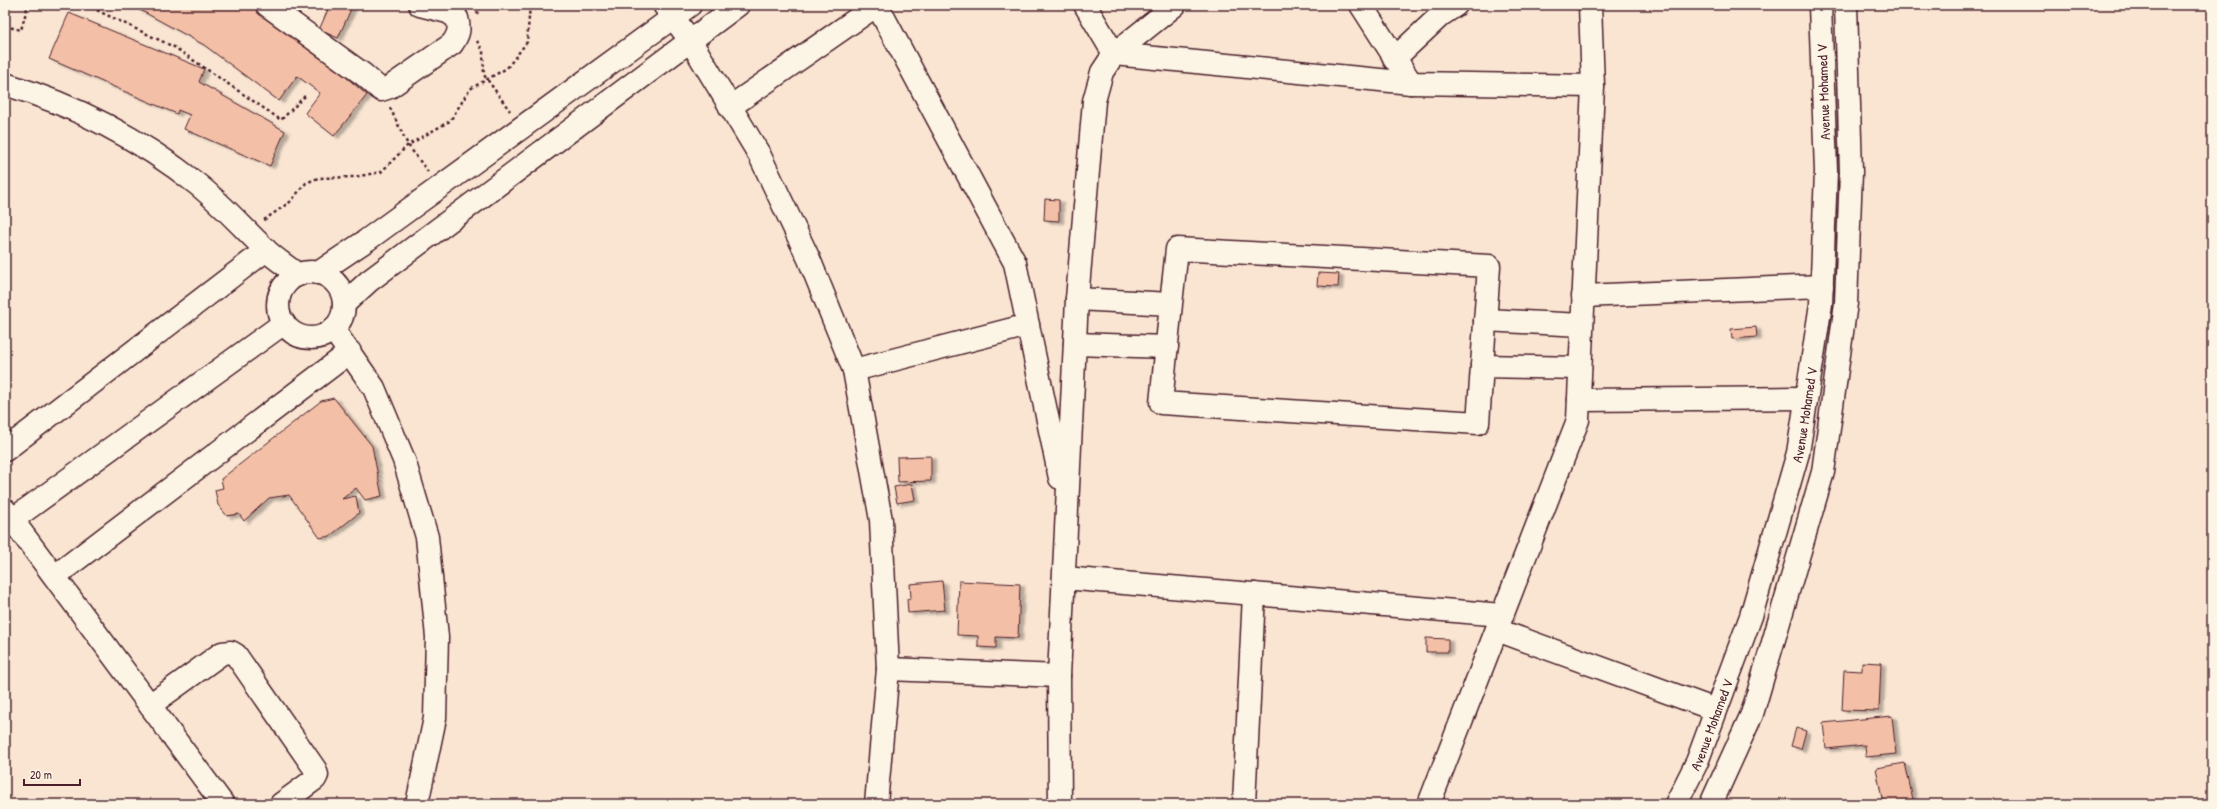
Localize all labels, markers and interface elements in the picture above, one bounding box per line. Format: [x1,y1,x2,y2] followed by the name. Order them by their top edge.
[1812,44,1834,140] street label: Avenue Mohamed V
[1786,366,1821,464] street label: Avenue Mohamed V
[1685,676,1736,773] street label: Avenue Mohamed V
[24,761,80,787] scale bar
[30,766,52,783] text: 20 m

